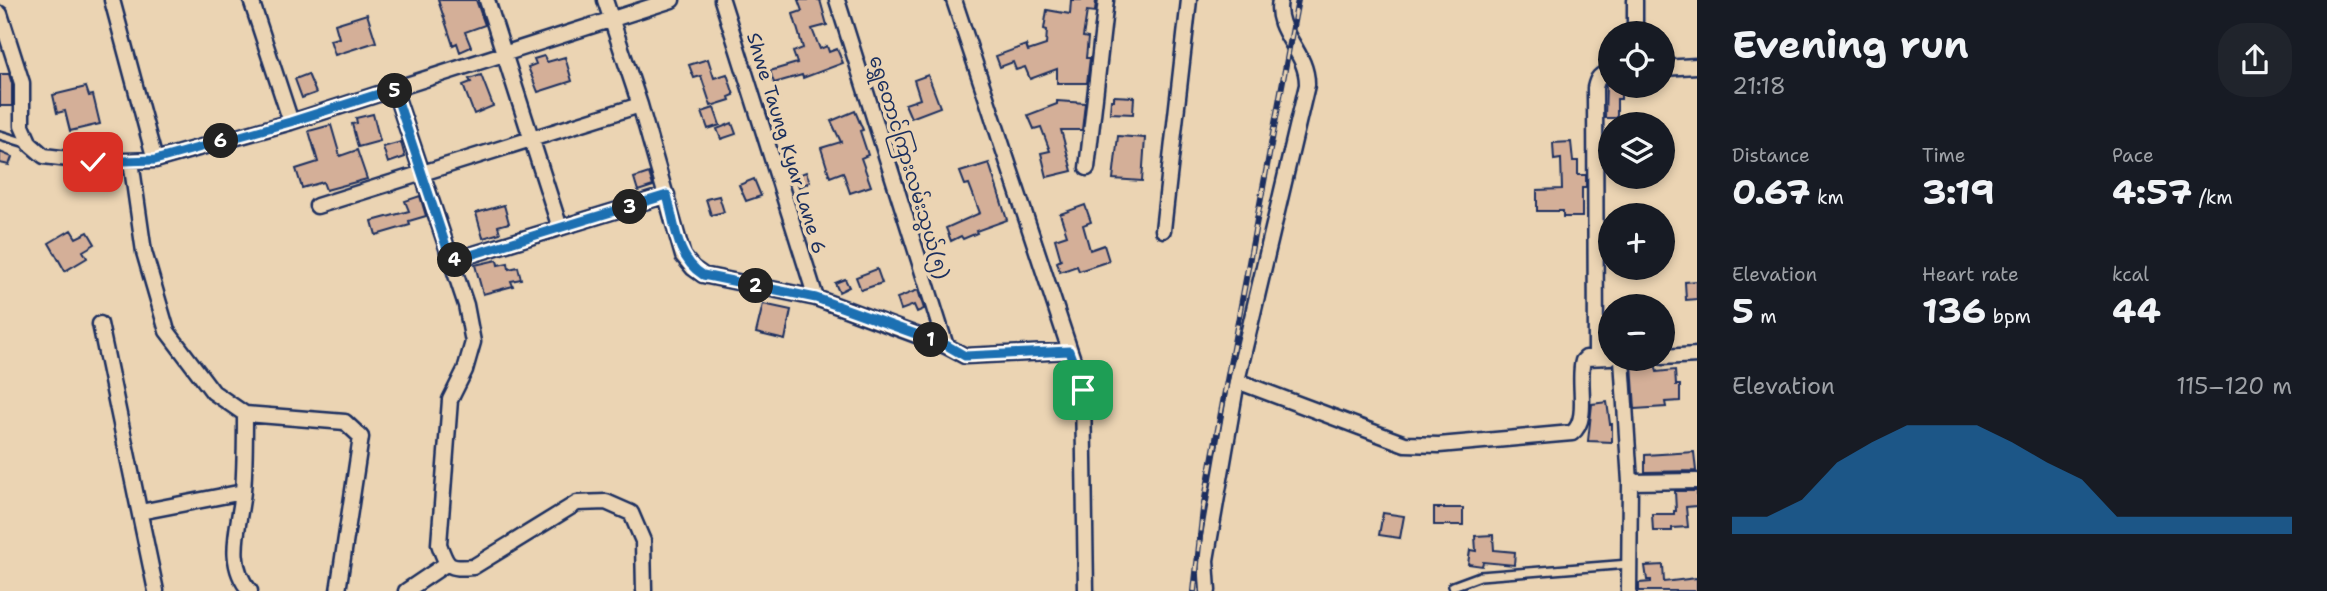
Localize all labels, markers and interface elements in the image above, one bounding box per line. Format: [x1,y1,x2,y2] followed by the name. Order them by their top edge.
[1732,19,1969,70] text: Evening run
[1598,21,1675,371] map controls
[1598,21,1675,98] button: locate
[2218,23,2292,97] button: share
[741,29,832,257] street label: Shwe Taung Kyar Lane 6
[861,52,957,283] street label: ရွှေတောင်ကြားလမ်းသွယ်(၅)
[1732,71,1786,101] text: 21:18
[378,74,412,108] pin: 5
[389,78,400,103] text: 5
[1598,112,1675,189] button: layers
[204,124,238,158] pin: 6
[214,128,227,153] text: 6
[63,132,123,192] pin
[74,143,112,181] icon: check
[1732,143,1810,168] text: Distance
[1922,143,1966,168] text: Time
[2112,143,2154,168] text: Pace
[1732,168,1811,215] text: 0.67
[1922,168,1995,215] text: 3:19
[2112,168,2192,215] text: 4:57
[1811,185,1844,210] text: km
[2192,185,2233,210] text: /km
[612,190,648,224] pin: 3
[623,194,636,219] text: 3
[1598,203,1675,280] button: +
[438,243,472,278] pin: 4
[448,247,461,272] text: 4
[1732,262,1817,287] text: Elevation
[1922,262,2019,287] text: Heart rate
[2112,262,2149,287] text: kcal
[738,268,774,304] pin: 2
[749,273,762,298] text: 2
[1732,287,1754,334] text: 5
[1922,287,1986,334] text: 136
[2112,287,2161,334] text: 44
[1598,294,1675,371] button: −
[1754,304,1777,329] text: m
[1986,304,2031,329] text: bpm
[914,322,948,358] pin: 1
[926,327,935,352] text: 1
[1053,360,1113,420] pin
[1064,371,1102,409] icon: arrive
[1732,371,1835,401] text: Elevation
[2176,371,2292,401] text: 115–120 m

